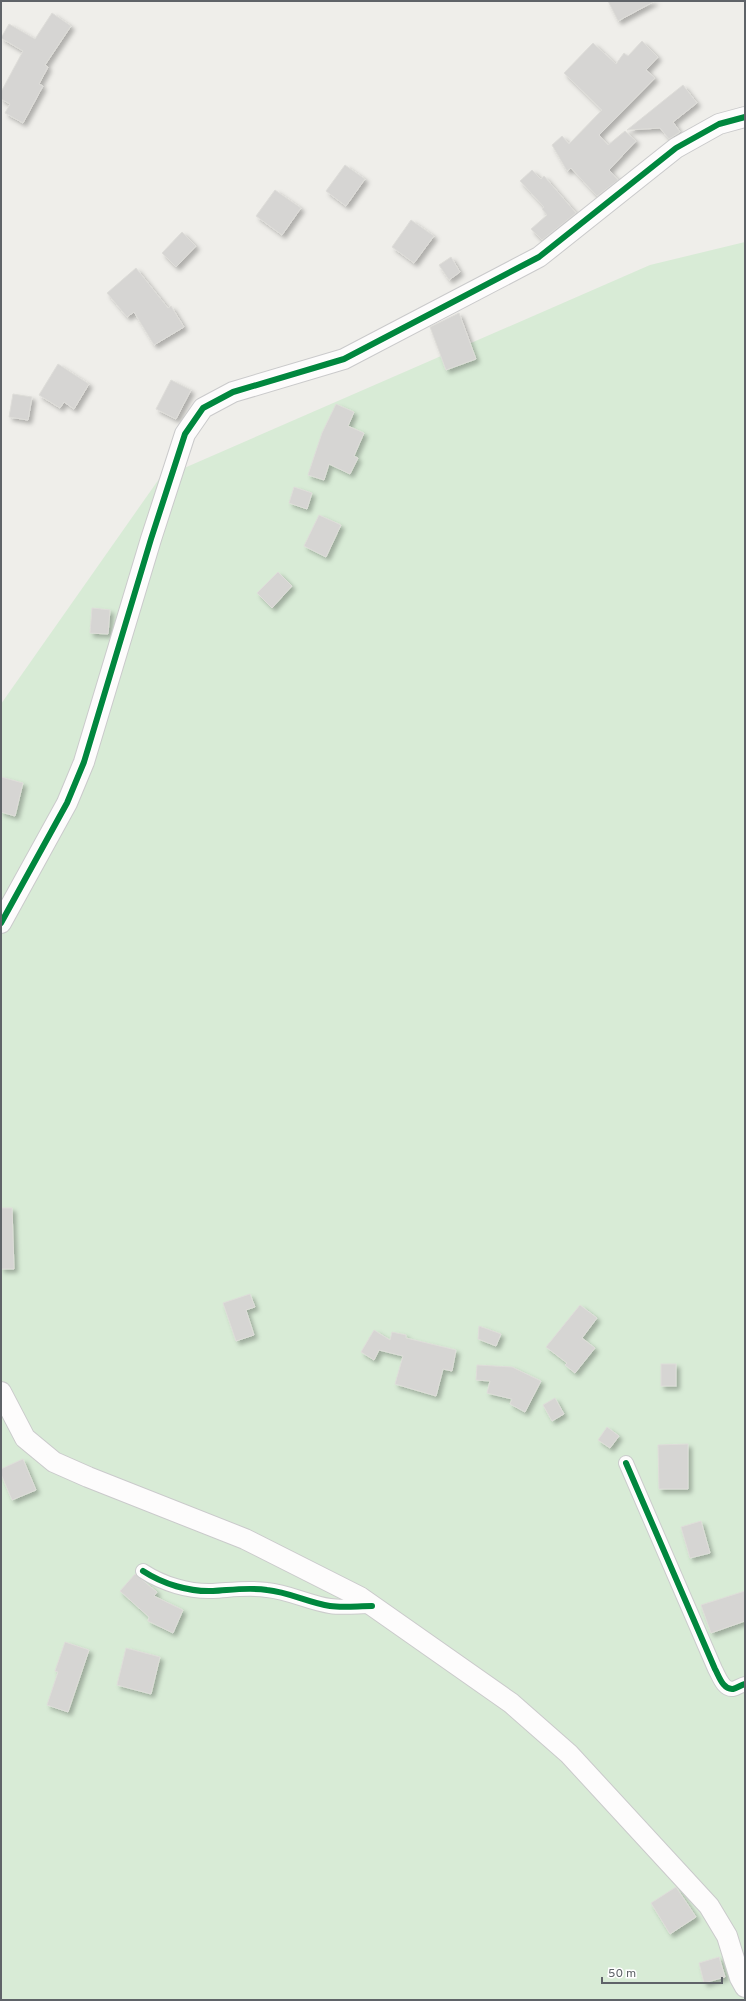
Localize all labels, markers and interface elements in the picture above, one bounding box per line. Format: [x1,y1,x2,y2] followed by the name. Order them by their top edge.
[602,1959,722,1985] scale bar
[608,1966,636,1982] text: 50 m

